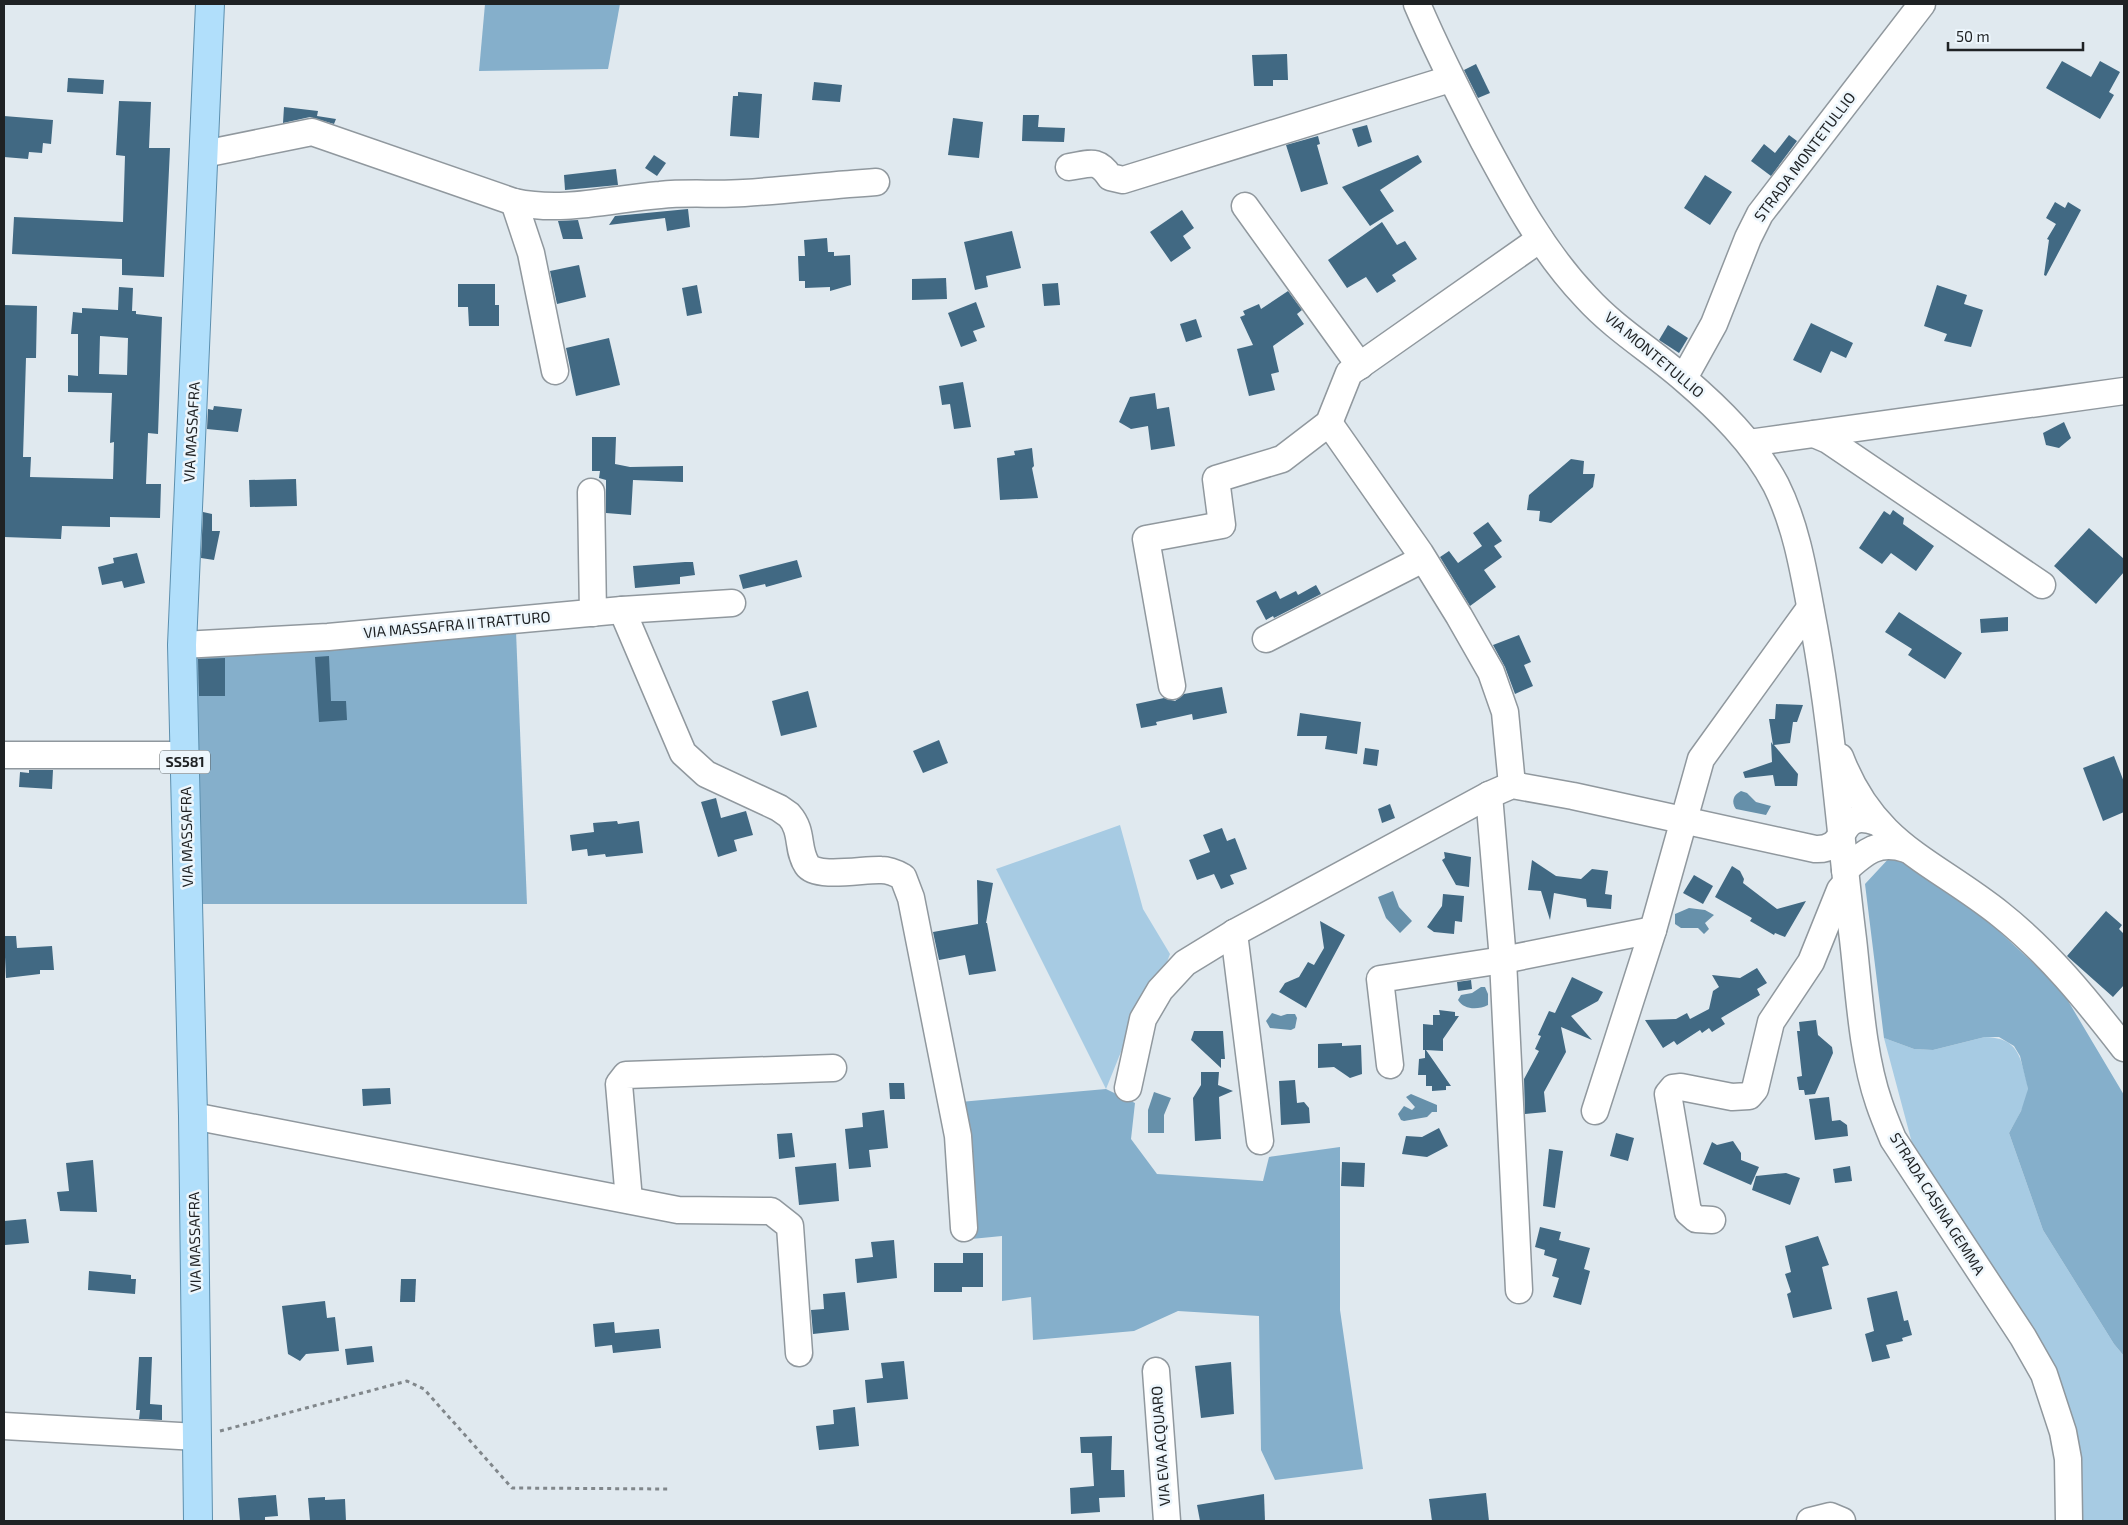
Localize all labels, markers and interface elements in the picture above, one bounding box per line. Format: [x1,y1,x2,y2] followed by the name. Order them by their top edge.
[1948,20,2083,52] scale bar
[1956,27,1990,45] text: 50 m
[1750,88,1859,224] street label: STRADA MONTETULLIO
[1601,307,1708,401] street label: VIA MONTETULLIO
[179,381,203,483] street label: VIA MASSAFRA
[363,607,551,641] street label: VIA MASSAFRA II TRATTURO
[160,750,210,774] road number: SS581
[176,786,196,888] street label: VIA MASSAFRA
[1887,1129,1989,1279] street label: STRADA CASINA GEMMA
[184,1191,204,1293] street label: VIA MASSAFRA
[1147,1385,1174,1507] street label: VIA EVA ACQUARO

